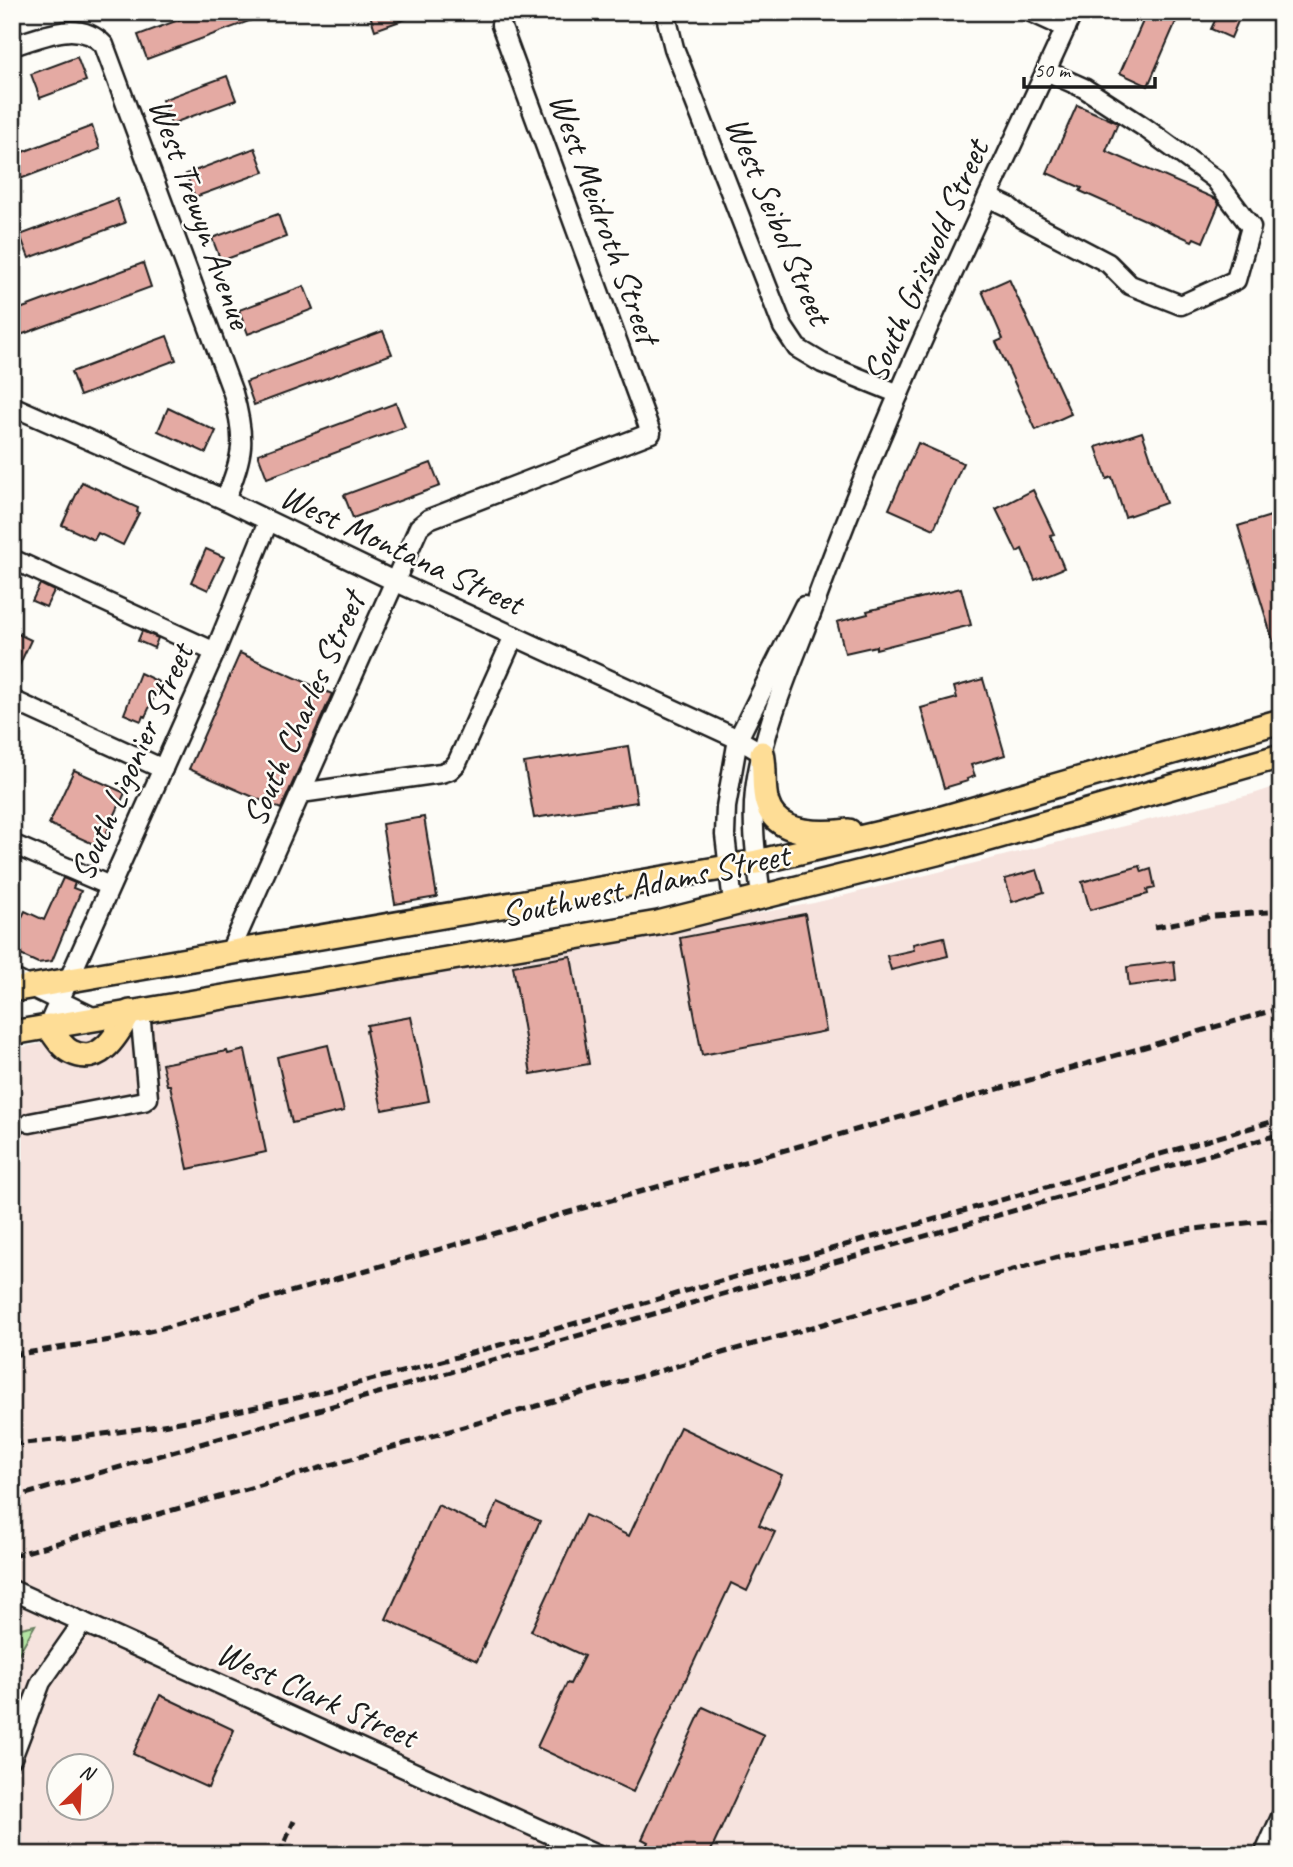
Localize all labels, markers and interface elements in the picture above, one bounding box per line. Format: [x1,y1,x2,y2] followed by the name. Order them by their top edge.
[1024,46,1155,90] scale bar
[1034,57,1072,83] text: 50 m
[538,87,672,354] street label: West Meidroth Street
[138,92,264,337] street label: West Trewyn Avenue
[715,110,844,334] street label: West Seibol Street
[852,130,1000,389] street label: South Griswold Street
[273,473,534,627] street label: West Montana Street
[232,581,377,833] street label: South Charles Street
[59,634,205,888] street label: South Ligonier Street
[497,831,796,937] street label: Southwest Adams Street
[210,1630,427,1760] street label: West Clark Street
[46,1752,116,1822] north arrow
[76,1759,100,1787] text: N

